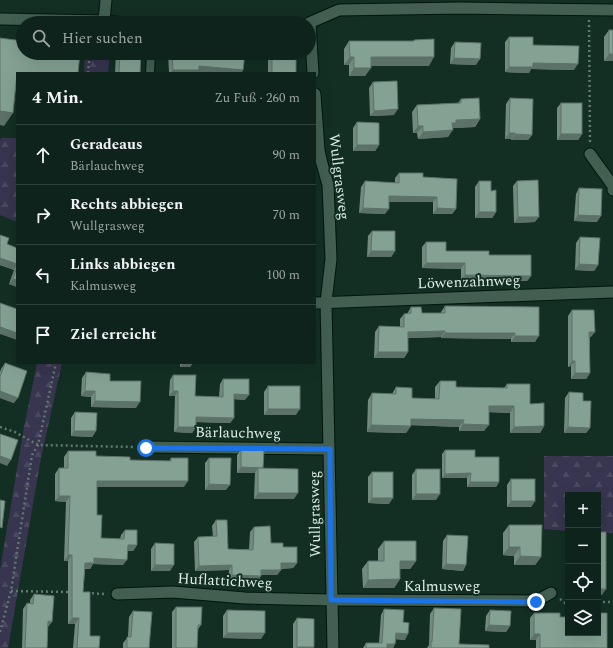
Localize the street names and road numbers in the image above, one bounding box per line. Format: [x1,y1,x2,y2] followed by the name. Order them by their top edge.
[322,133,356,221] street label: Wullgrasweg
[417,269,521,295] street label: Löwenzahnweg
[195,421,281,445] street label: Bärlauchweg
[303,471,327,557] street label: Wullgrasweg
[177,567,273,595] street label: Huflattichweg
[404,575,480,598] street label: Kalmusweg

